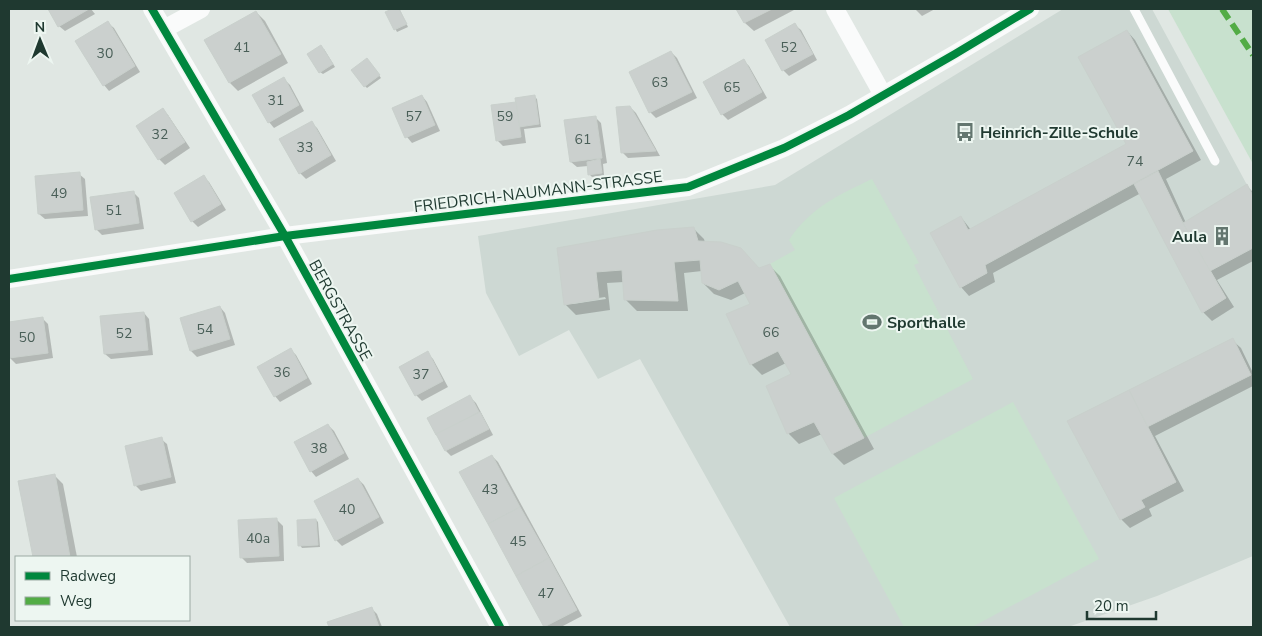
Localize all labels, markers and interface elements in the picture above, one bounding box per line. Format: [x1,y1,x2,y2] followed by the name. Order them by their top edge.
[15,15,65,65] north arrow
[34,18,45,37] text: N
[234,38,250,57] house number: 41
[781,38,797,57] house number: 52
[97,44,113,63] house number: 30
[652,73,668,92] house number: 63
[724,78,740,97] house number: 65
[268,91,284,110] house number: 31
[406,107,422,126] house number: 57
[497,107,513,126] house number: 59
[954,121,976,143] bus stop icon: Heinrich-Zille-Schule
[980,122,1138,144] place label: Heinrich-Zille-Schule
[152,125,168,144] house number: 32
[575,130,591,149] house number: 61
[297,138,313,157] house number: 33
[1127,152,1143,171] house number: 74
[413,166,664,218] street label: FRIEDRICH-NAUMANN-STRASSE
[51,184,67,203] house number: 49
[106,201,122,220] house number: 51
[1211,225,1233,247] building icon: Aula
[1172,226,1207,248] place label: Aula
[303,256,377,365] street label: BERGSTRASSE
[861,311,883,333] sports icon: Sporthalle
[887,312,966,334] place label: Sporthalle
[197,320,213,339] house number: 54
[763,323,779,342] house number: 66
[116,324,132,343] house number: 52
[19,328,35,347] house number: 50
[274,363,290,382] house number: 36
[413,365,429,384] house number: 37
[311,439,327,458] house number: 38
[482,480,498,499] house number: 43
[339,500,355,519] house number: 40
[246,529,270,548] house number: 40a
[510,532,526,551] house number: 45
[15,556,190,621] legend
[60,566,116,586] text: Radweg
[538,584,554,603] house number: 47
[1087,588,1156,620] scale bar
[60,591,92,611] text: Weg
[1094,596,1129,616] text: 20 m

